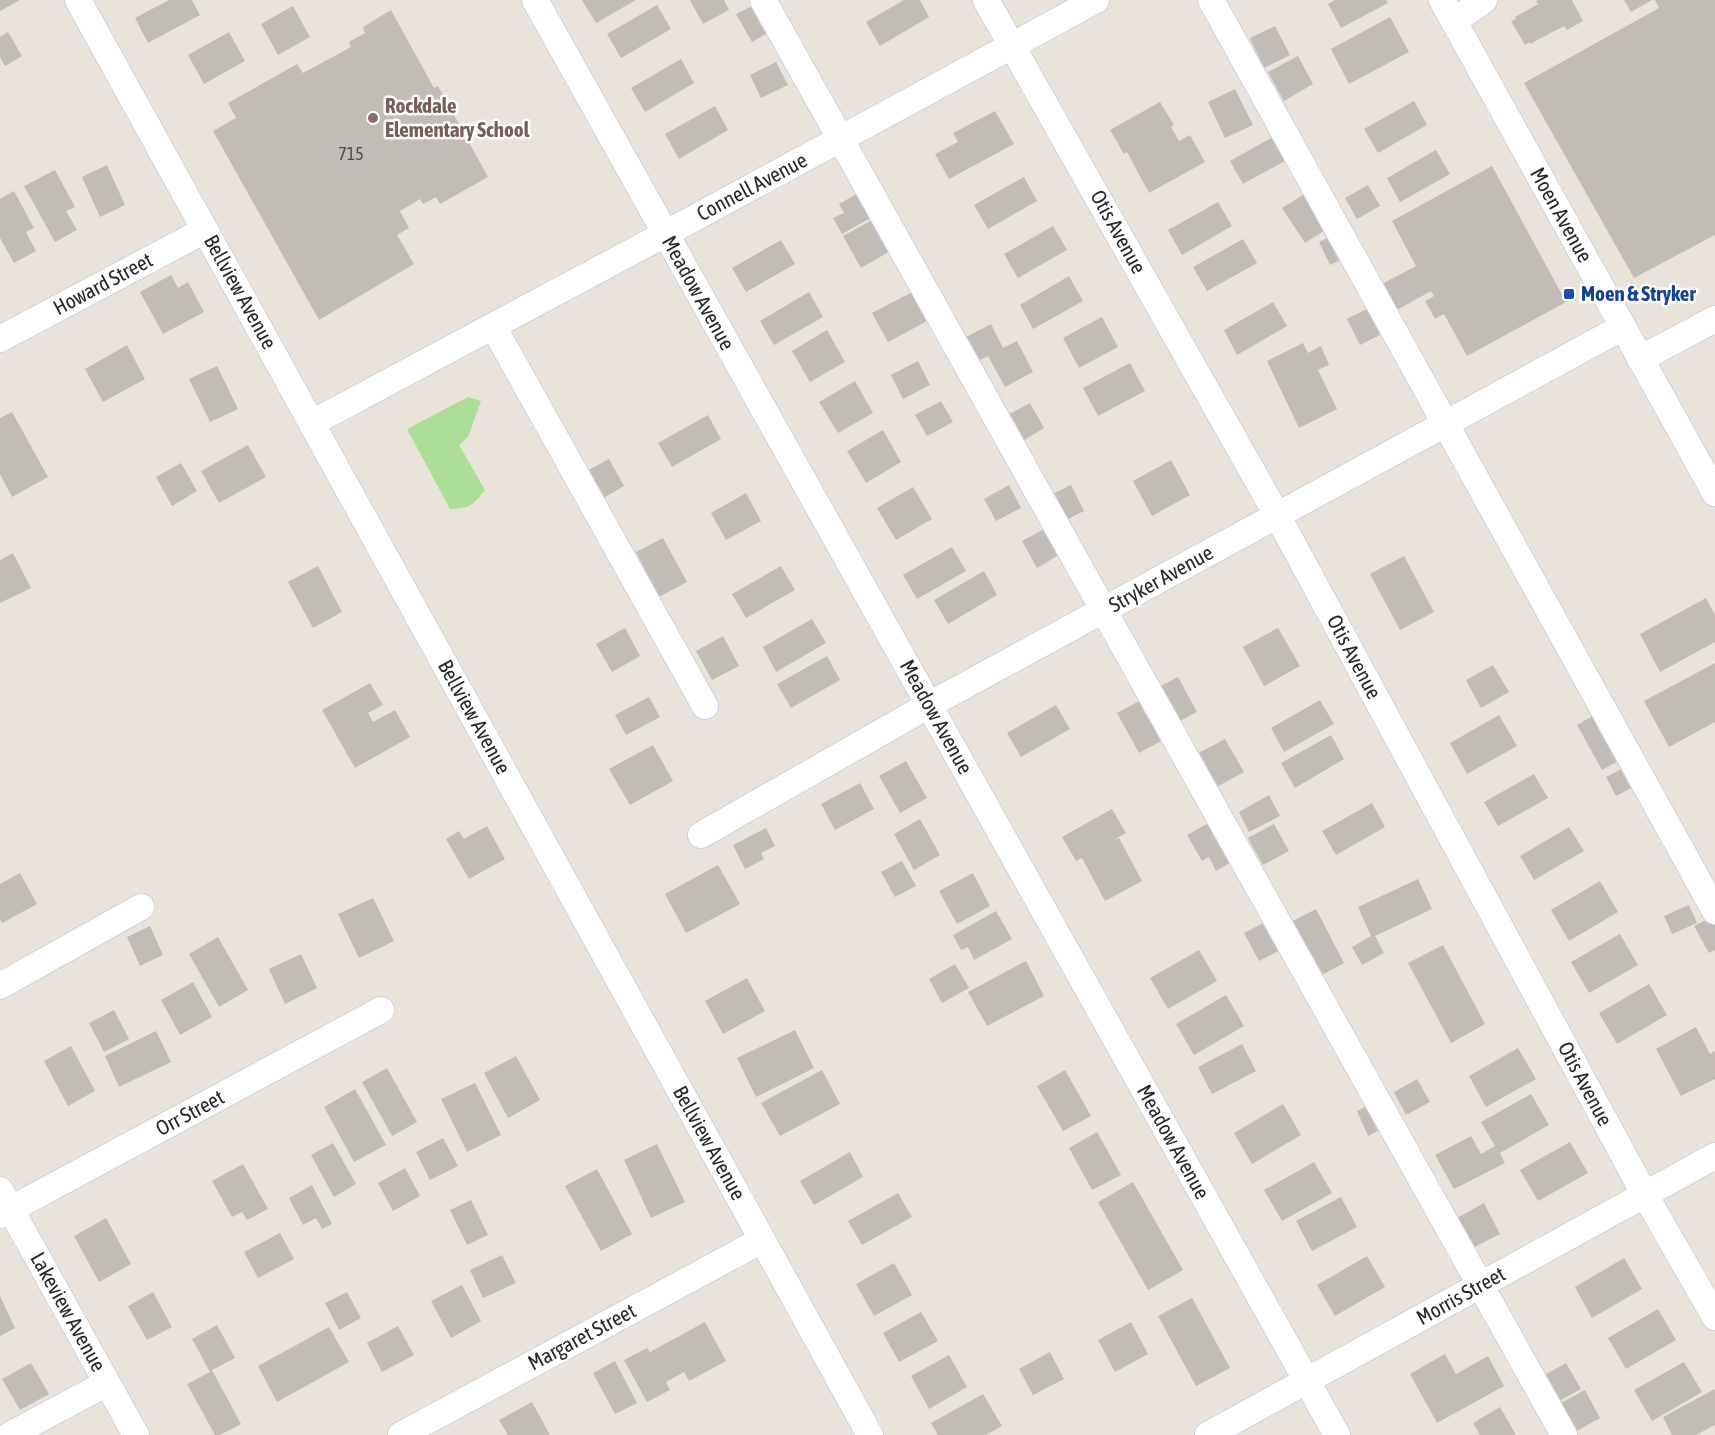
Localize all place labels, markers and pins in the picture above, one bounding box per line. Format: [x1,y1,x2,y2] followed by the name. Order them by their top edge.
[385,93,530,141] place label: Rockdale Elementary School
[366,111,380,125] marker: Rockdale Elementary School
[1581,281,1696,305] place label: Moen & Stryker
[1562,287,1576,301] marker: Moen & Stryker

